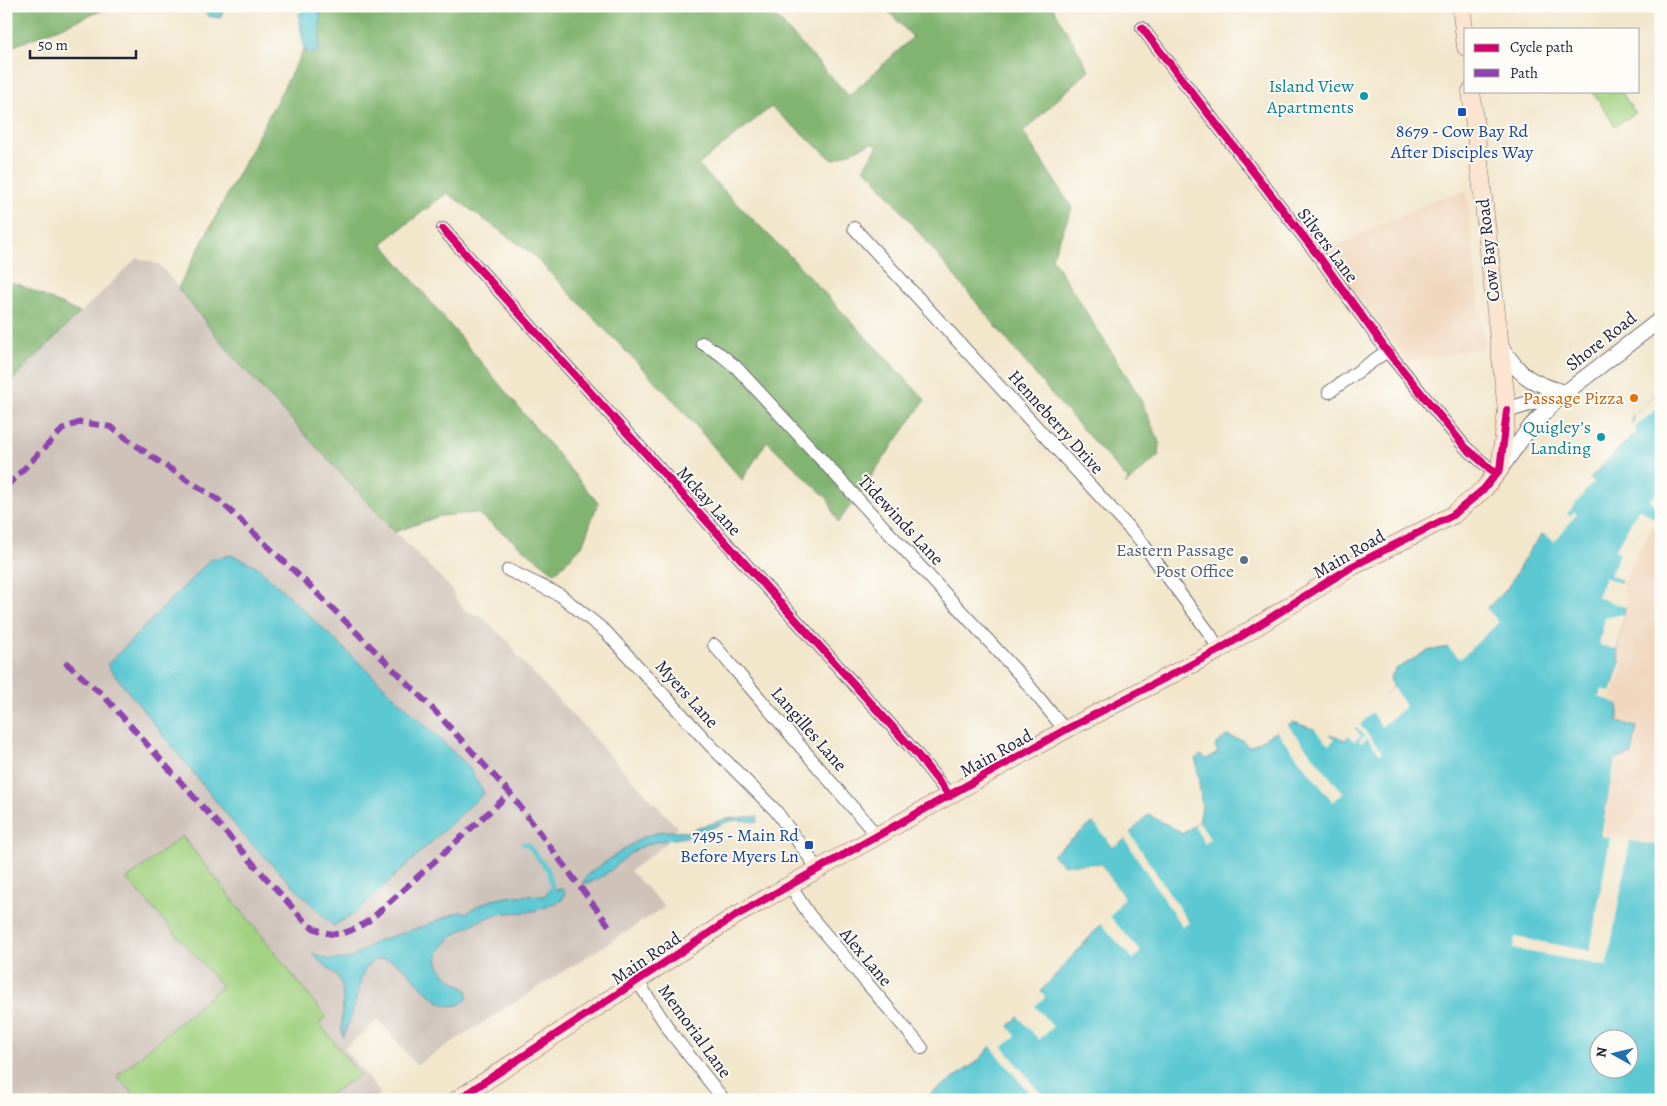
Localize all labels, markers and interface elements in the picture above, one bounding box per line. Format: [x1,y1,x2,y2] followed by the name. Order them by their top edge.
[30,28,136,60] scale bar
[1464,28,1640,92] legend
[38,35,68,55] text: 50 m
[1510,37,1573,57] text: Cycle path
[1510,63,1538,83] text: Path
[1266,74,1354,119] place label: Island View Apartments
[1358,90,1370,102] marker: Island View Apartments
[1456,106,1468,118] marker: 8679 - Cow Bay Rd After Disciples Way
[1390,119,1534,164] place label: 8679 - Cow Bay Rd After Disciples Way
[1471,197,1505,303] street label: Cow Bay Road
[1292,203,1364,287] street label: Silvers Lane
[1561,306,1642,376] street label: Shore Road
[1003,365,1109,479] street label: Henneberry Drive
[1523,386,1625,410] place label: Passage Pizza
[1628,392,1640,404] marker: Passage Pizza
[1523,415,1591,460] place label: Quigley’s Landing
[1595,431,1607,443] marker: Quigley’s Landing
[671,461,747,541] street label: Mckay Lane
[853,470,949,570] street label: Tidewinds Lane
[1309,524,1390,584] street label: Main Road
[1116,538,1234,583] place label: Eastern Passage Post Office
[1238,554,1250,566] marker: Eastern Passage Post Office
[650,655,724,733] street label: Myers Lane
[766,682,852,776] street label: Langilles Lane
[955,723,1037,783] street label: Main Road
[680,823,799,868] place label: 7495 - Main Rd Before Myers Ln
[803,839,815,851] marker: 7495 - Main Rd Before Myers Ln
[834,922,898,991] street label: Alex Lane
[606,926,686,990] street label: Main Road
[653,979,737,1083] street label: Memorial Lane
[1590,1028,1640,1078] north arrow
[1592,1046,1612,1059] text: N

